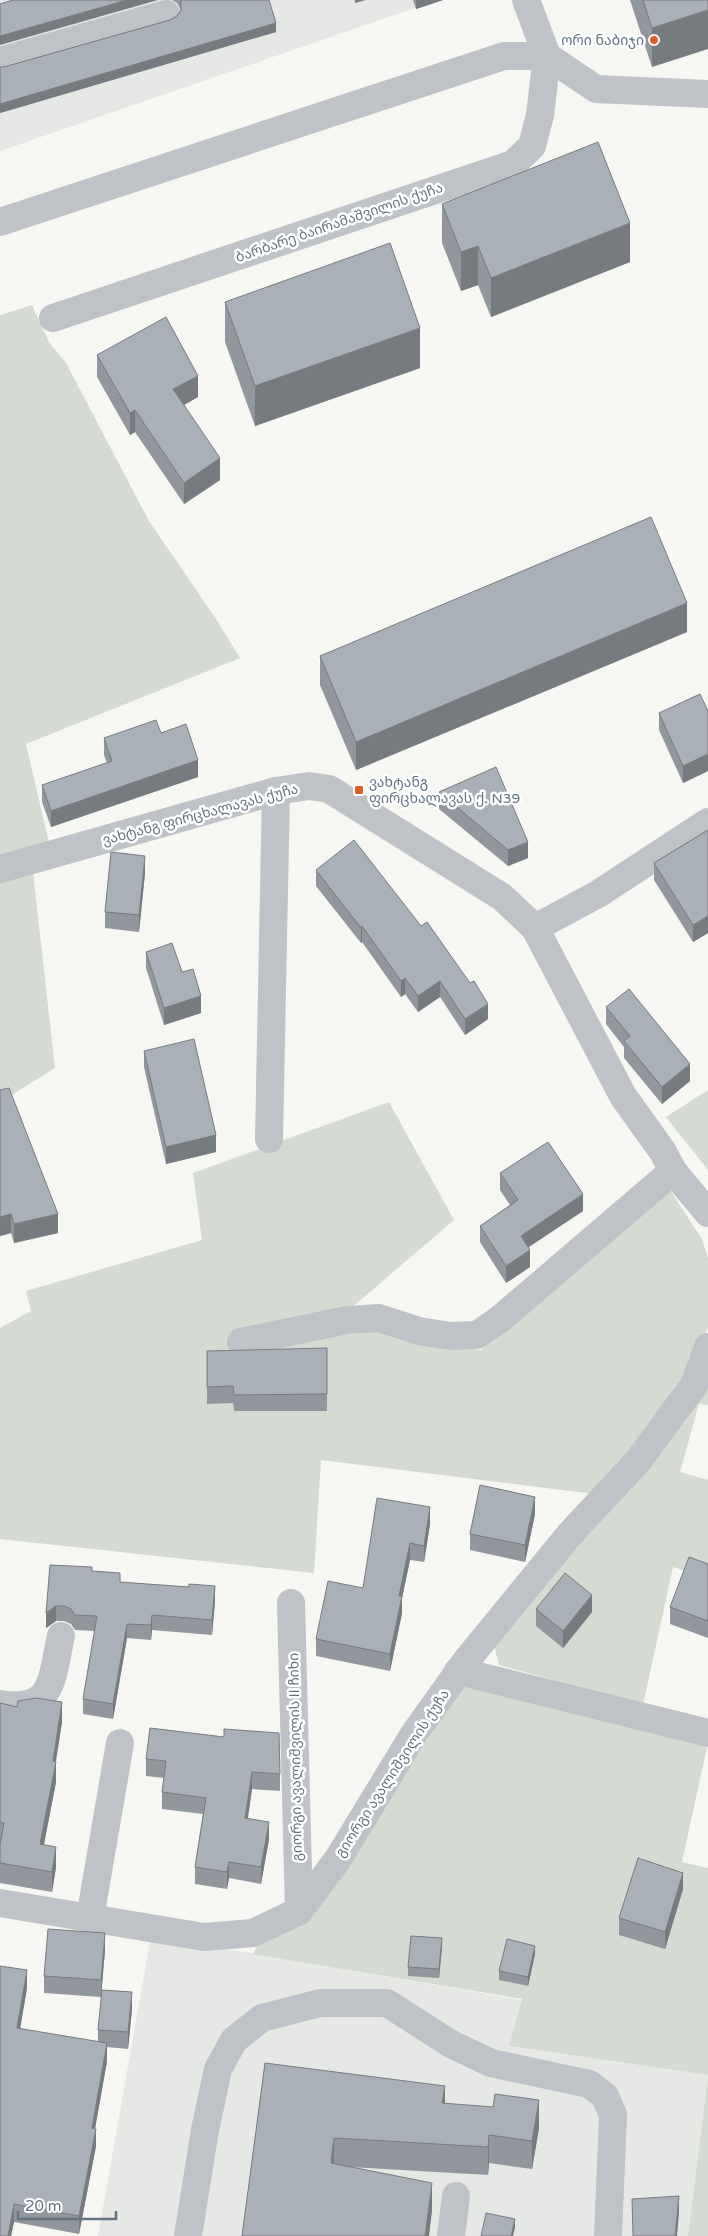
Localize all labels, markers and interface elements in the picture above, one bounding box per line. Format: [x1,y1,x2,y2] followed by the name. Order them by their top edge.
[561,32,644,49] place label: ორი ნაბიჯი
[648,34,660,46] marker: ორი ნაბიჯი
[233,179,445,266] street label: ბარბარე ბაირამაშვილის ქუჩა
[369,774,520,807] place label: ვახტანგ ფირცხალავას ქ. N39
[100,780,300,849] street label: ვახტანგ ფირცხალავას ქუჩა
[353,784,365,796] marker: ვახტანგ ფირცხალავას ქ. N39
[285,1653,306,1861] street label: გიორგი ავალიშვილის II ჩიხი
[332,1686,453,1860] street label: გიორგი ავალიშვილის ქუჩა
[18,2188,115,2220] scale bar
[25,2197,62,2215] text: 20 m

